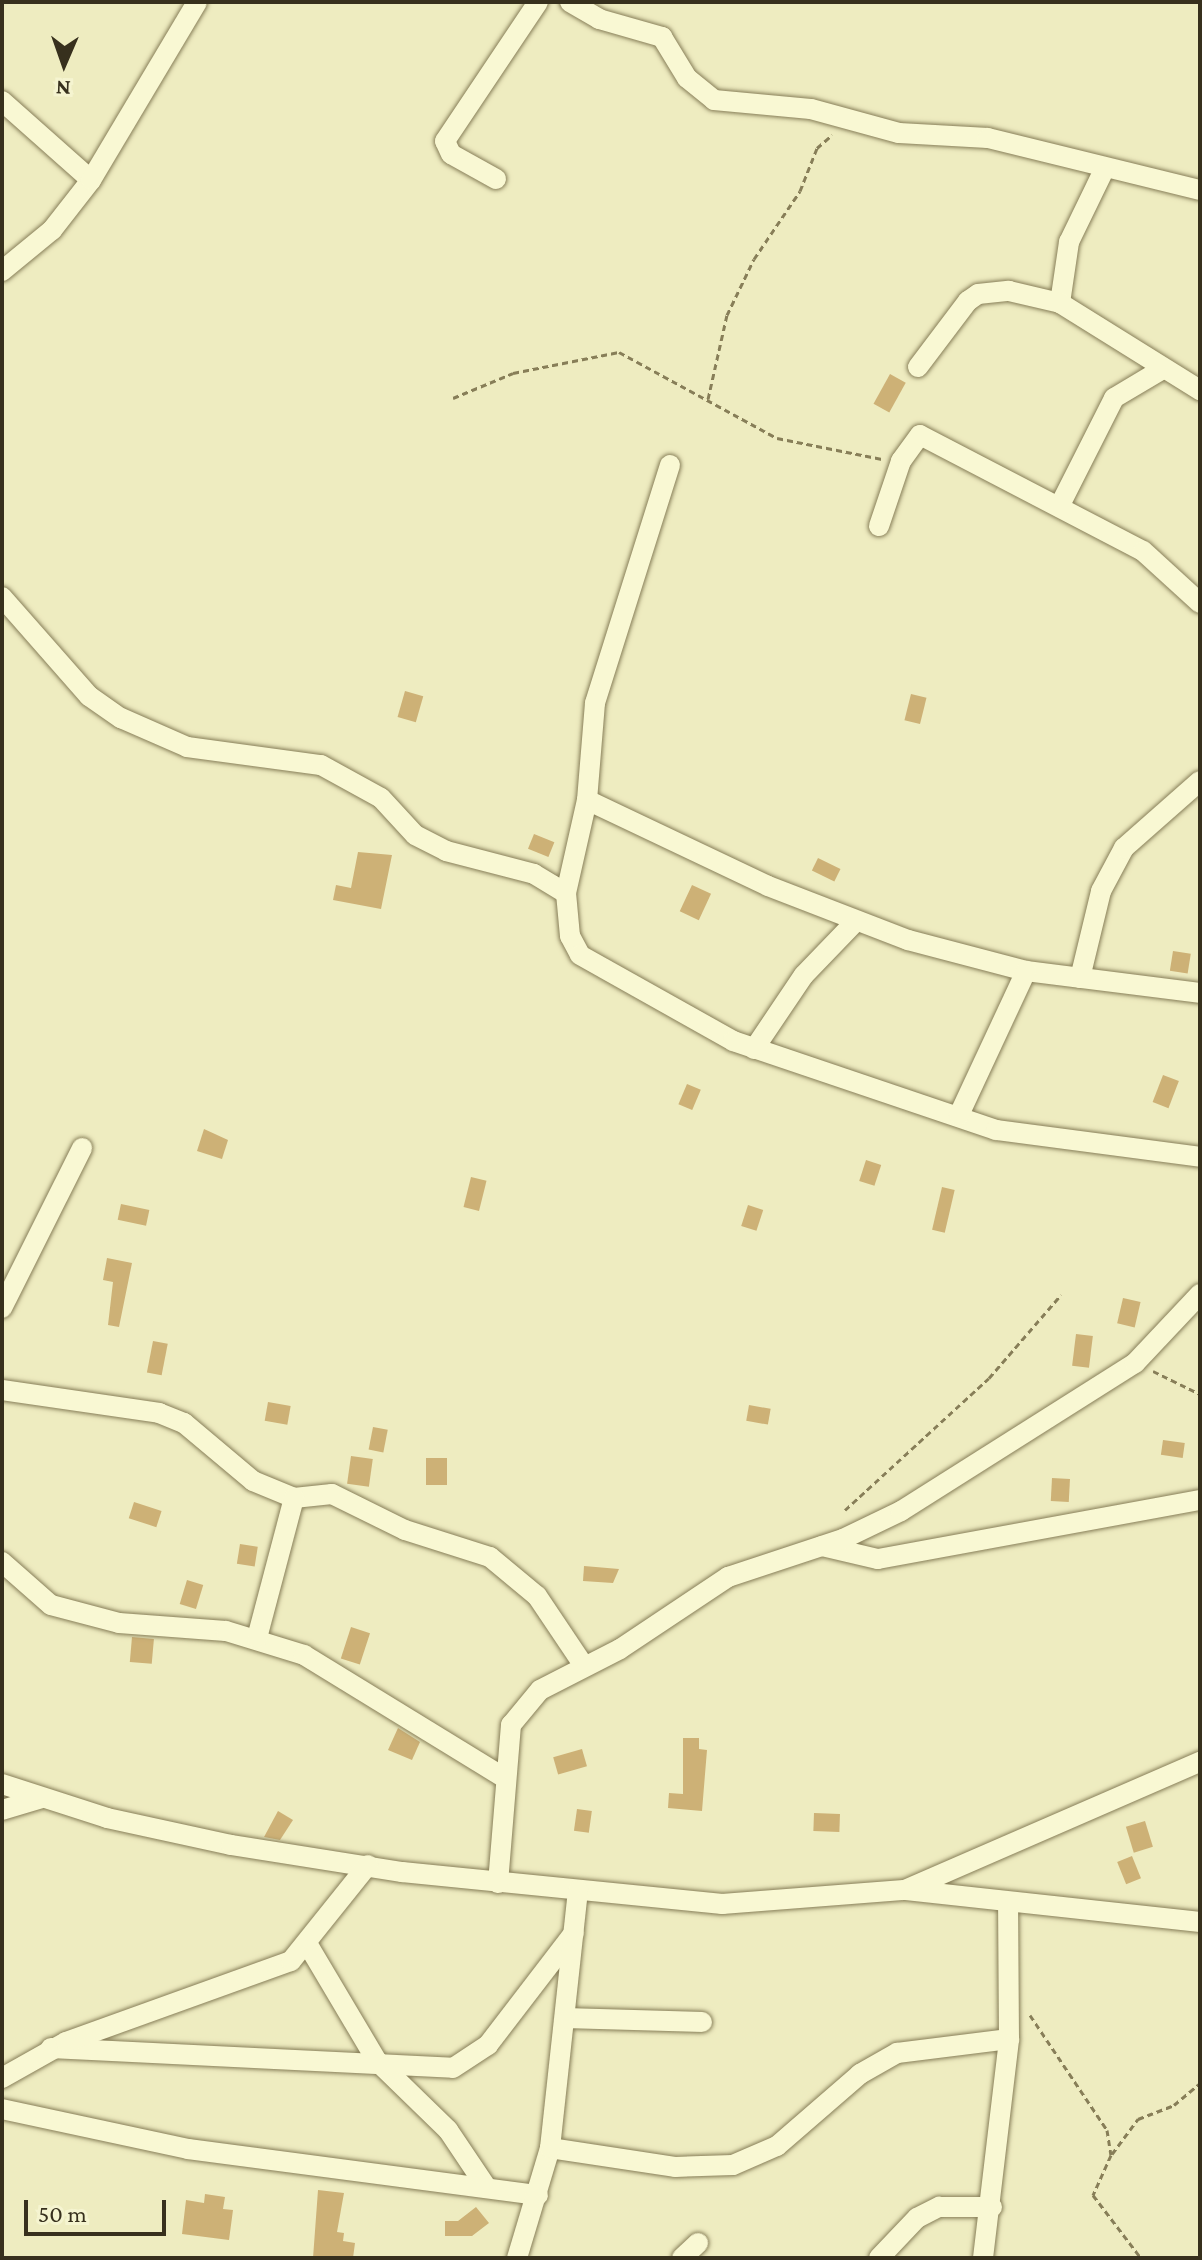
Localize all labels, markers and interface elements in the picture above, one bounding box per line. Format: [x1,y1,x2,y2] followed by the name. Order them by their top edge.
[24,24,104,104] north arrow
[55,76,71,101] text: N
[28,2184,170,2234] scale bar
[38,2200,87,2227] text: 50 m

